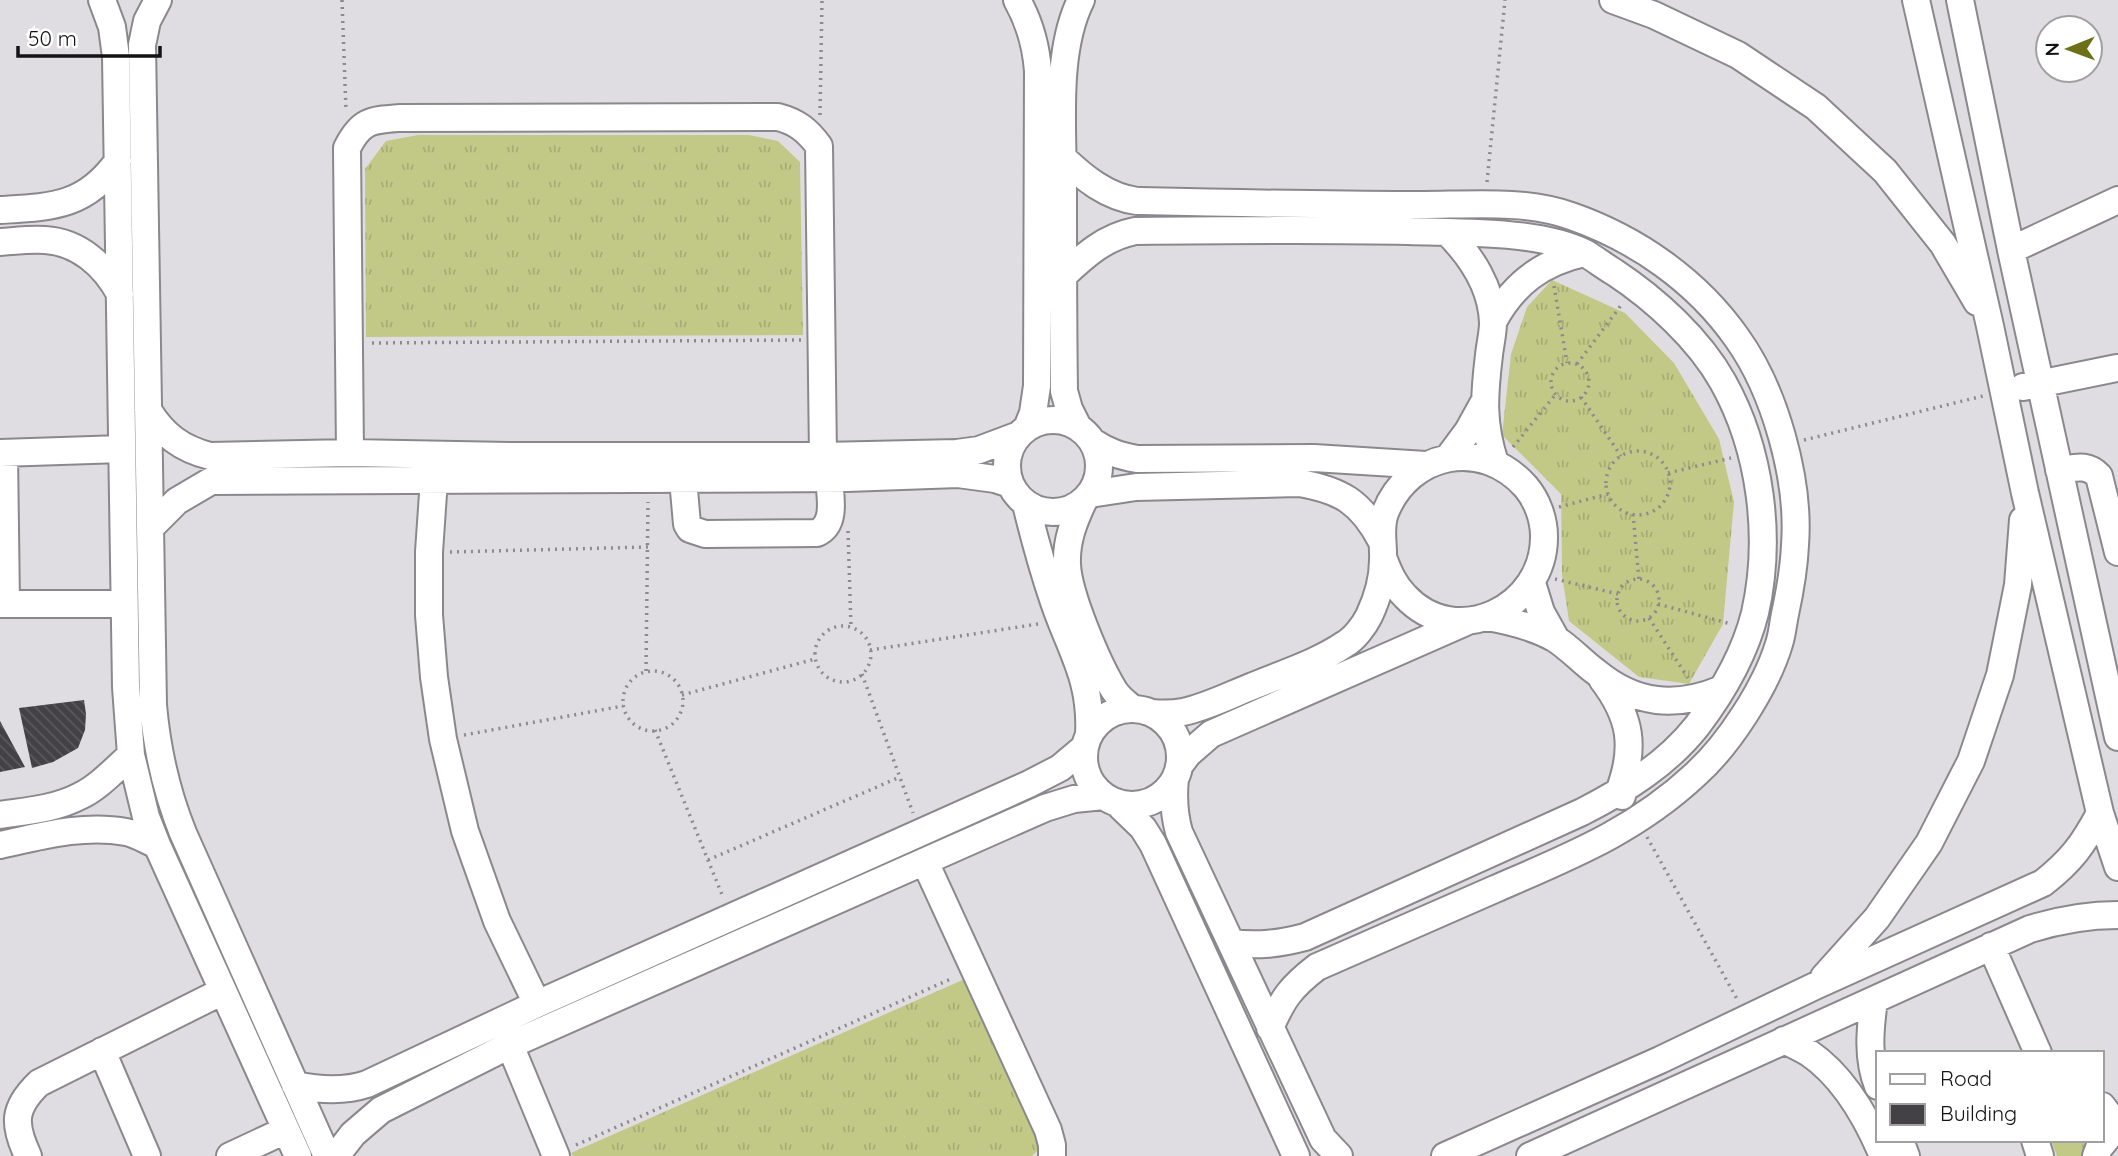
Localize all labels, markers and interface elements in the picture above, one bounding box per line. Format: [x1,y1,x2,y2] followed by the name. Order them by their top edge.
[18,14,159,58] scale bar
[2034,14,2104,84] north arrow
[28,25,77,51] text: 50 m
[2040,42,2064,56] text: N
[1876,1051,2104,1142] legend
[1940,1065,1992,1091] text: Road
[1940,1100,2017,1126] text: Building

